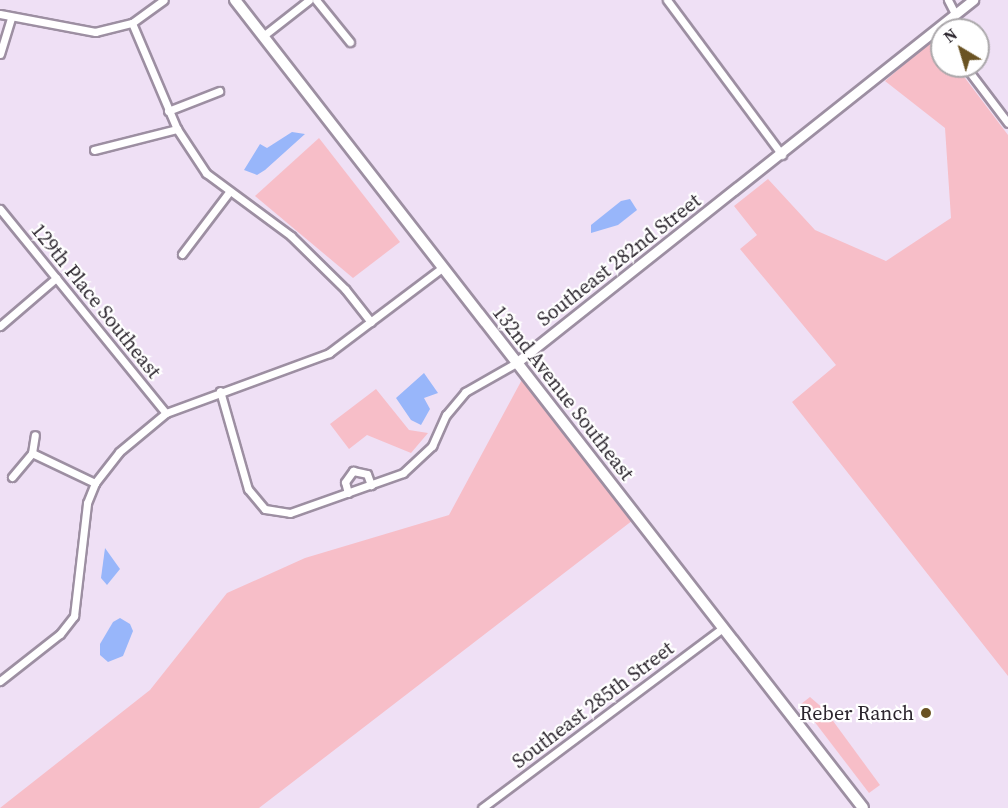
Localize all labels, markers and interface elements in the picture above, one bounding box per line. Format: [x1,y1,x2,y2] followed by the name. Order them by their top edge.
[930,18,990,78] north arrow
[939,23,962,48] text: N
[532,189,706,331] street label: Southeast 282nd Street
[26,219,166,383] street label: 129th Place Southeast
[487,301,639,485] street label: 132nd Avenue Southeast
[507,636,679,774] street label: Southeast 285th Street
[800,701,914,725] place label: Reber Ranch
[919,706,933,720] marker: Reber Ranch

